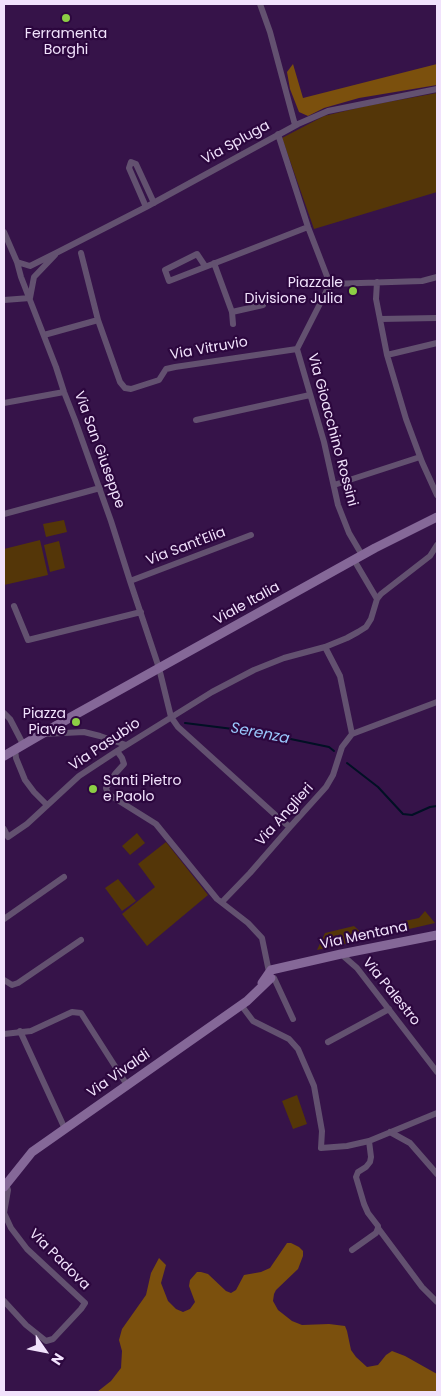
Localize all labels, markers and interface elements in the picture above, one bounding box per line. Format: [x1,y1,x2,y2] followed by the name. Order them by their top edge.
[60,12,72,24] marker: Ferramenta Borghi
[25,26,107,58] place label: Ferramenta Borghi
[199,117,273,169] street label: Via Spluga
[245,275,343,308] place label: Piazzale Divisione Julia
[347,285,359,297] marker: Piazzale Divisione Julia
[169,334,249,364] street label: Via Vitruvio
[303,352,361,508] street label: Via Gioacchino Rossini
[70,389,128,511] street label: Via San Giuseppe
[144,524,228,570] street label: Via Sant'Elia
[211,579,283,629] street label: Viale Italia
[23,706,66,739] place label: Piazza Piave
[66,715,144,775] street label: Via Pasubio
[70,716,82,728] marker: Piazza Piave
[229,719,291,749] water label: Serenza
[103,773,181,806] place label: Santi Pietro e Paolo
[253,780,317,850] street label: Via Anglieri
[87,783,99,795] marker: Santi Pietro e Paolo
[319,919,409,953] street label: Via Mentana
[359,955,423,1029] street label: Via Palestro
[84,1046,154,1102] street label: Via Vivaldi
[25,1226,93,1294] street label: Via Padova
[20,1326,70,1376] north arrow
[46,1349,69,1369] text: N

